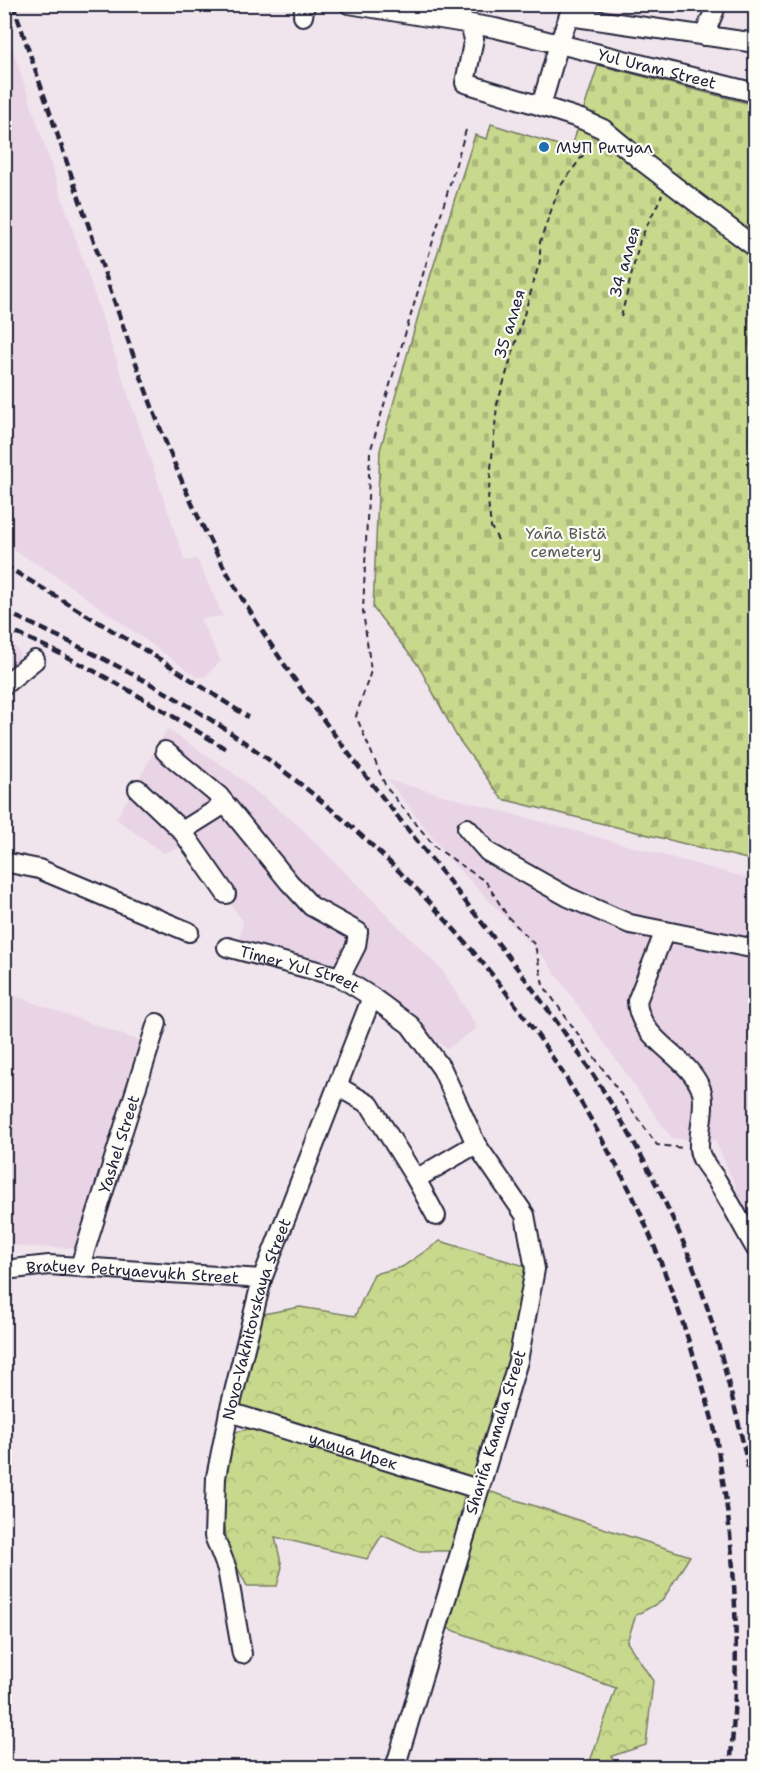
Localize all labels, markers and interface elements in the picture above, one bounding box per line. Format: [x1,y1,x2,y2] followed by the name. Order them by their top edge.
[595,44,718,94] street label: Yul Uram Street
[556,137,653,158] place label: МУП Ритуал
[537,140,551,154] marker: МУП Ритуал
[604,224,645,300] street label: 34 аллея
[489,287,530,362] street label: 35 аллея
[526,523,606,562] park label: Yaña Bistä cemetery
[237,941,363,998] street label: Timer Yul Street
[94,1093,144,1196] street label: Yashel Street
[218,1215,296,1422] street label: Novo-Vakhitovskaya Street
[25,1255,239,1288] street label: Bratyev Petryaevykh Street
[460,1347,530,1517] street label: Sharifa Kamala Street
[306,1427,400,1475] street label: улица Ирек

